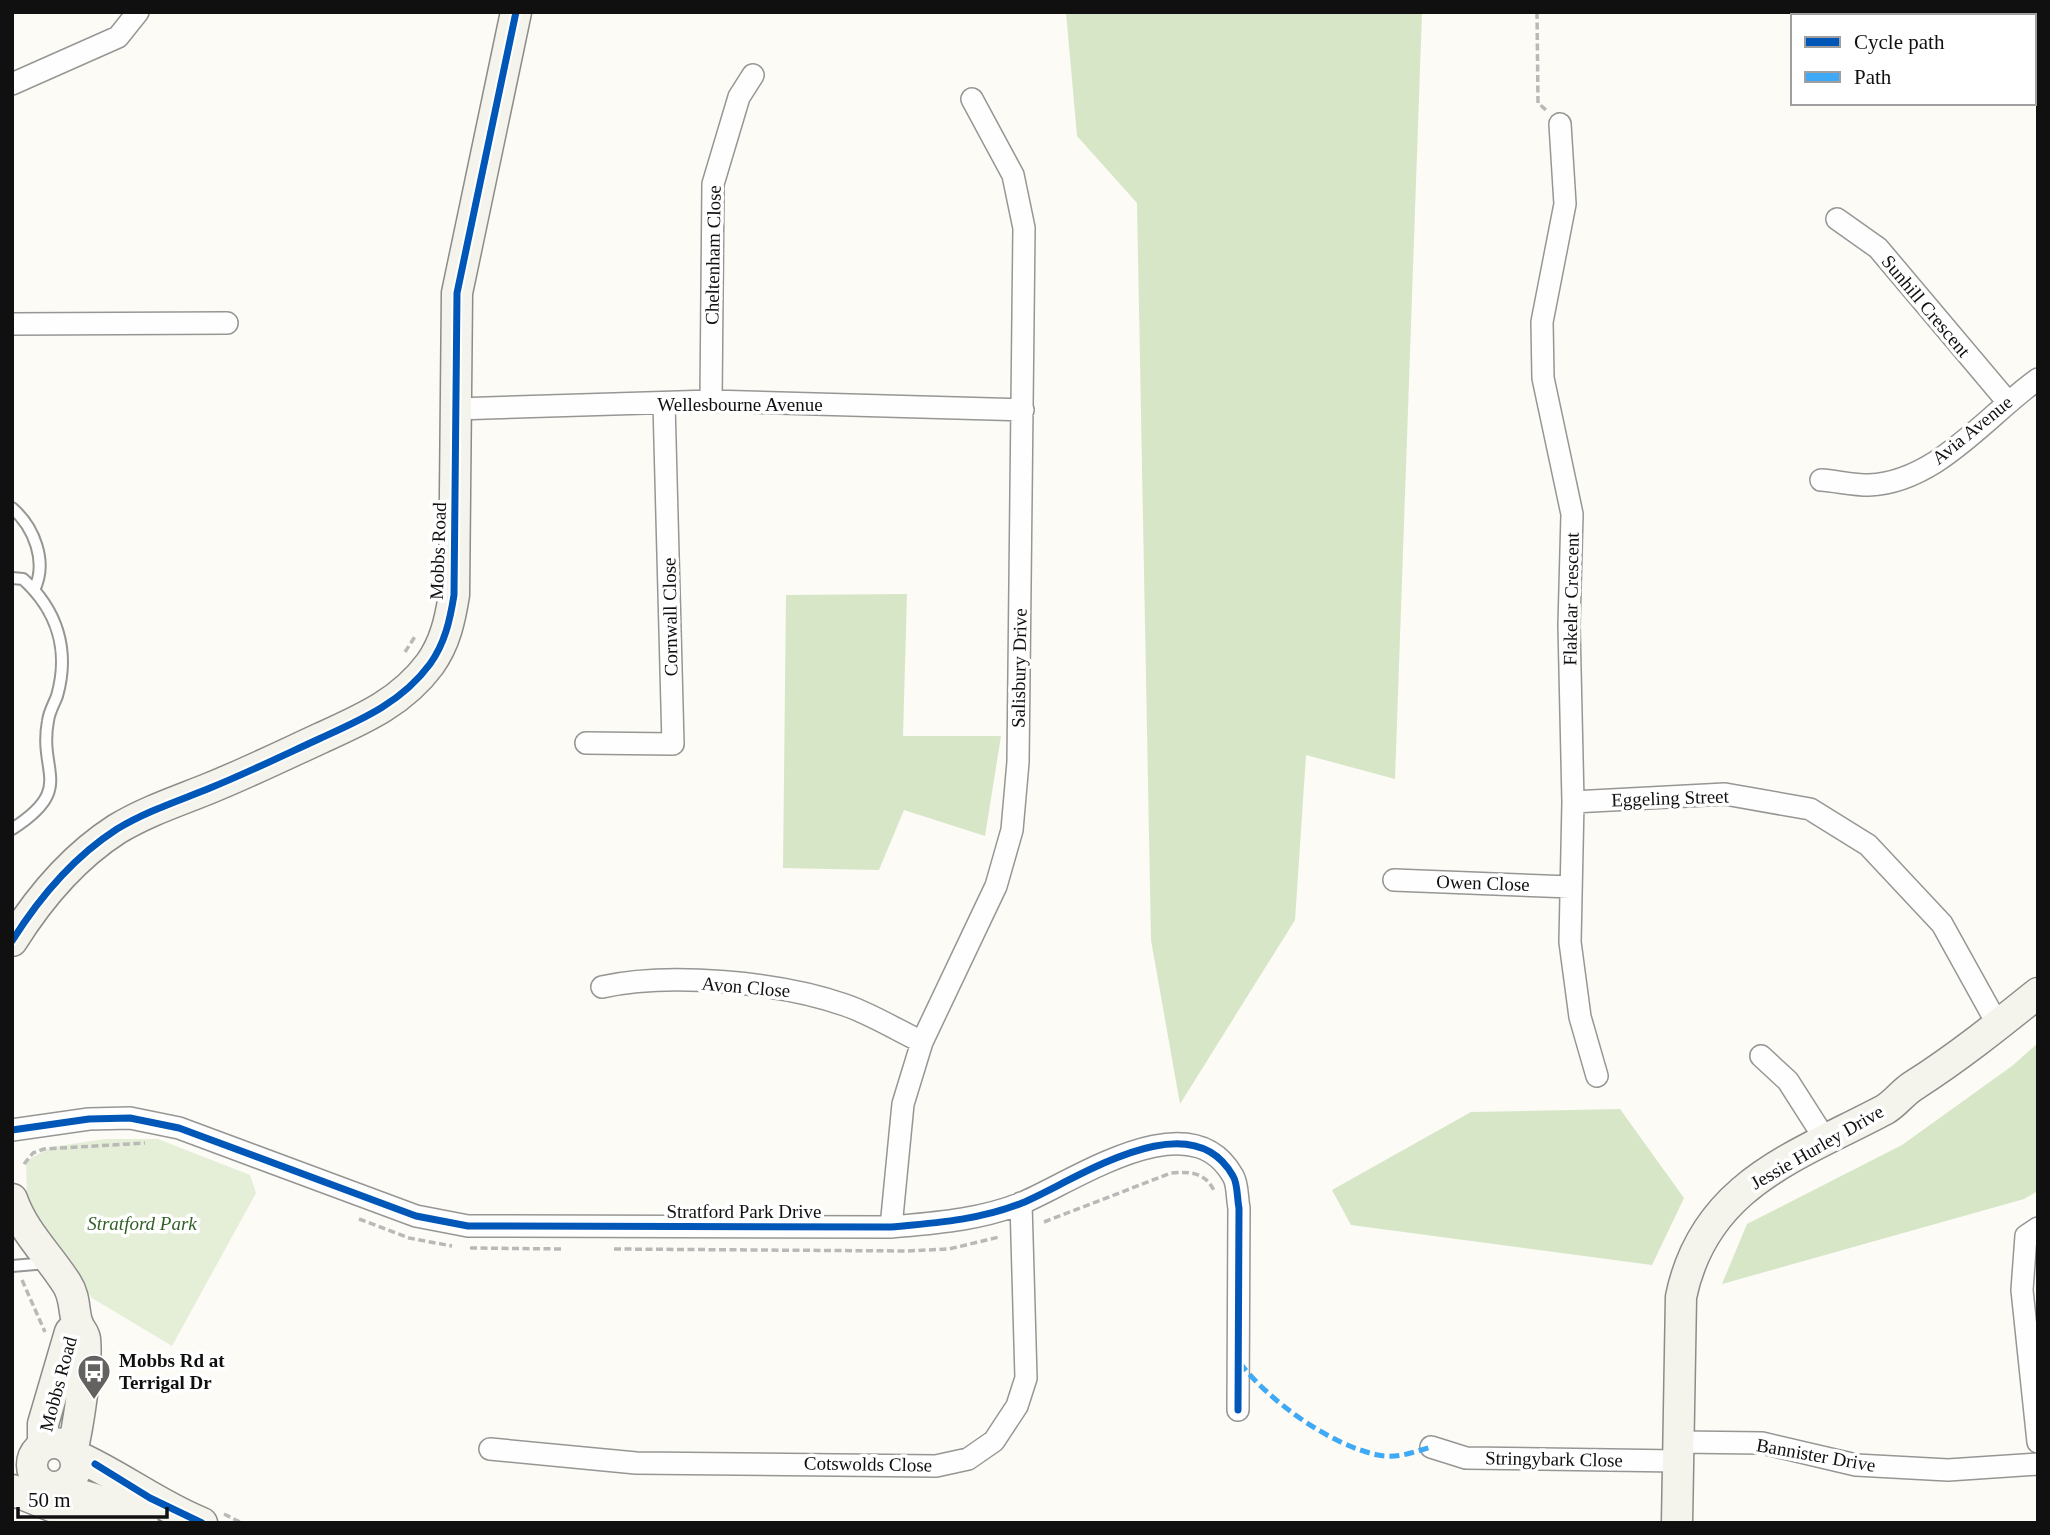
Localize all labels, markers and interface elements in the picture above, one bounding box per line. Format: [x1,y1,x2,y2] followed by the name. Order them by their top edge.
[1791,14,2036,105] legend
[1854,30,1945,54] text: Cycle path
[1854,65,1892,89] text: Path
[701,185,725,325] street label: Cheltenham Close
[1877,251,1975,362] street label: Sunhill Crescent
[1928,391,2016,469] street label: Avia Avenue
[657,394,823,415] street label: Wellesbourne Avenue
[426,501,450,600] street label: Mobbs Road
[1559,531,1583,666] street label: Flakelar Crescent
[658,557,682,677] street label: Cornwall Close
[1007,608,1031,728] street label: Salisbury Drive
[1611,785,1730,811] street label: Eggeling Street
[1436,871,1530,895] street label: Owen Close
[701,973,791,1001] street label: Avon Close
[1747,1100,1887,1194] street label: Jessie Hurley Drive
[666,1201,822,1222] street label: Stratford Park Drive
[87,1213,197,1234] park label: Stratford Park
[35,1334,81,1434] street label: Mobbs Road
[119,1350,225,1393] place label: Mobbs Rd at Terrigal Dr
[75,1352,113,1401] bus stop icon: Mobbs Rd at Terrigal Dr
[1755,1434,1877,1476] street label: Bannister Drive
[1485,1447,1623,1471] street label: Stringybark Close
[804,1452,932,1476] street label: Cotswolds Close
[18,1476,166,1520] scale bar
[28,1488,71,1512] text: 50 m

